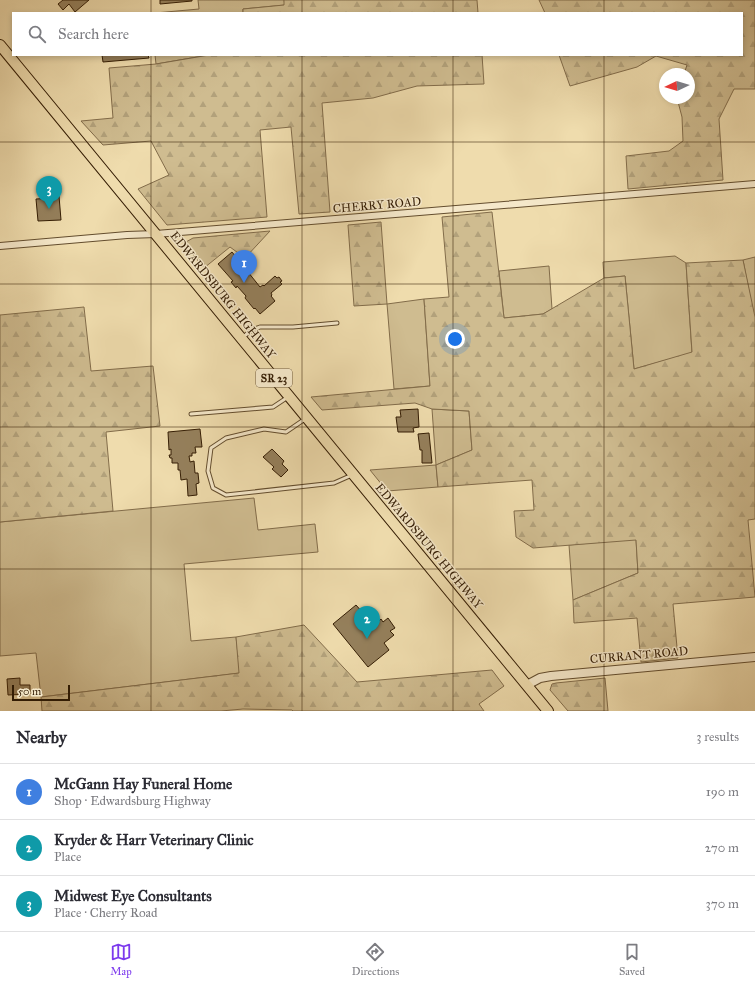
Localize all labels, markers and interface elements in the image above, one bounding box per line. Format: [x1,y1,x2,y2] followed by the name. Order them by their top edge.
[12,12,743,56] search box
[26,23,48,45] icon: search
[58,25,129,43] text: Search here
[659,68,695,104] north arrow
[36,176,62,209] pin: 3
[332,194,422,216] street label: CHERRY ROAD
[167,229,279,362] street label: EDWARDSBURG HIGHWAY
[231,250,257,283] pin: 1
[445,329,465,349] your location
[256,369,292,387] road number: SR 23
[372,480,486,612] street label: EDWARDSBURG HIGHWAY
[354,606,380,639] pin: 2
[589,644,689,666] street label: CURRANT ROAD
[12,683,70,702] scale bar
[18,685,41,698] text: 50 m
[16,727,67,748] text: Nearby
[696,729,739,745] text: 3 results
[54,775,232,793] text: McGann Hay Funeral Home
[26,784,32,800] text: 1
[706,784,739,800] text: 190 m
[54,793,211,809] text: Shop · Edwardsburg Highway
[54,831,254,849] text: Kryder & Harr Veterinary Clinic
[26,840,32,856] text: 2
[705,840,739,856] text: 270 m
[54,849,81,865] text: Place
[54,887,212,905] text: Midwest Eye Consultants
[26,896,32,912] text: 3
[706,896,739,912] text: 370 m
[54,905,158,921] text: Place · Cherry Road
[110,941,132,978] tab: Map
[352,941,399,978] tab: Directions
[619,941,645,978] tab: Saved

